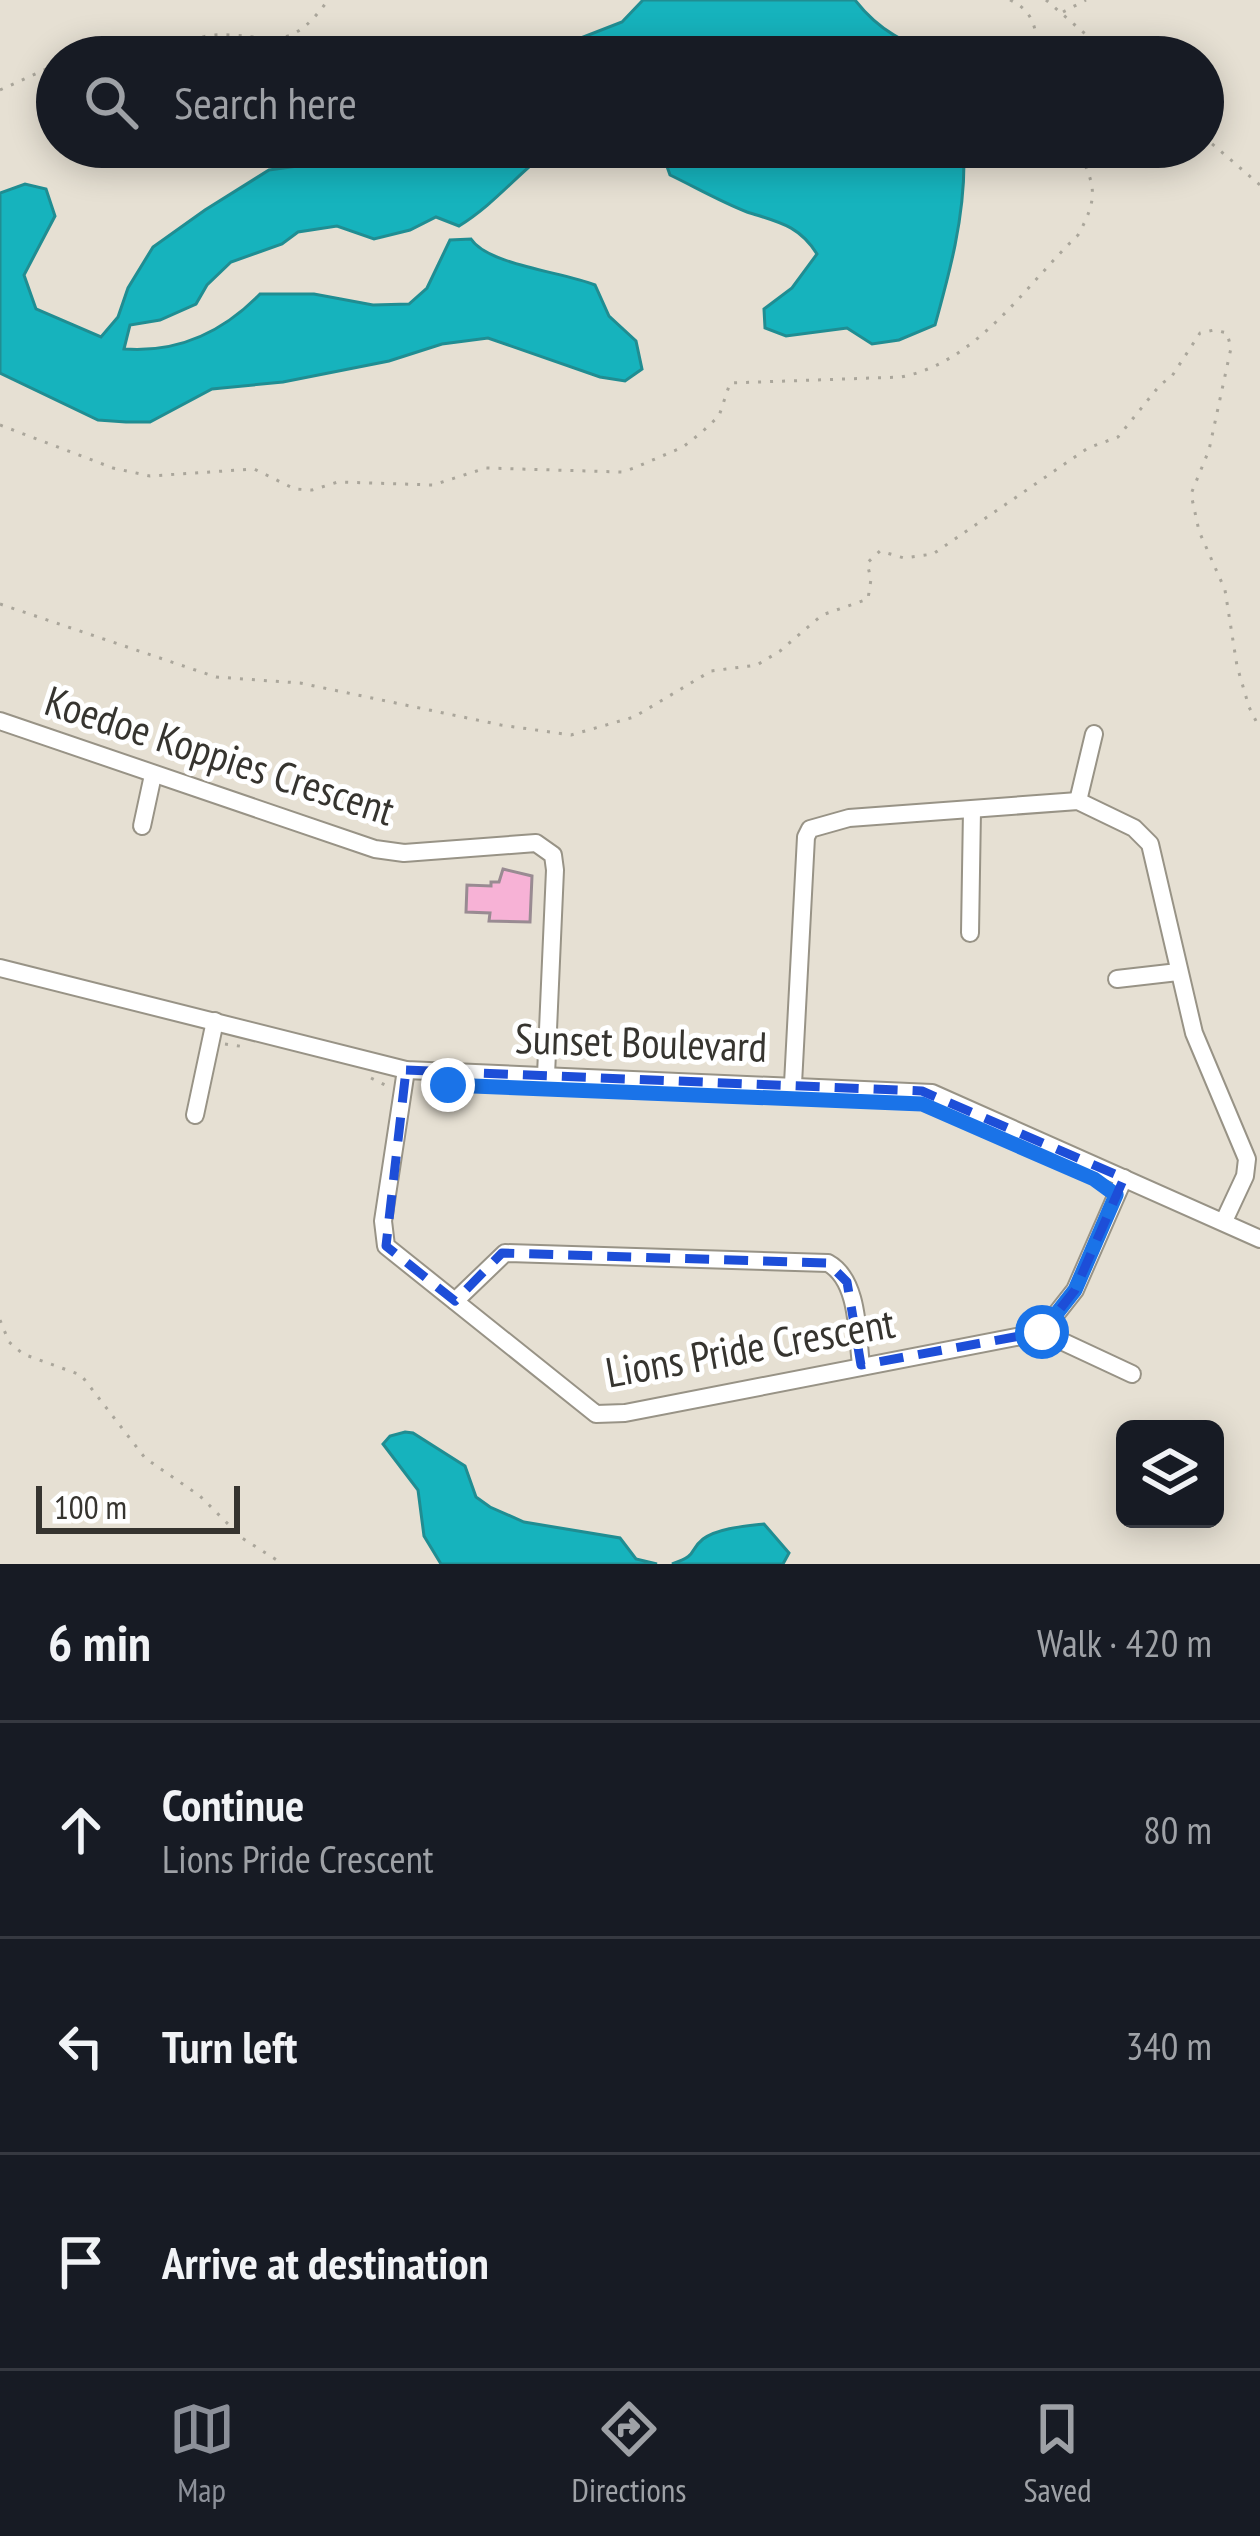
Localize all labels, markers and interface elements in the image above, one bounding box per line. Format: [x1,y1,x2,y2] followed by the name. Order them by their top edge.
[36,36,1224,168] search box
[78,69,144,135] icon: search
[174,73,357,131] text: Search here
[39,673,402,837] street label: Koedoe Koppies Crescent
[514,1010,768,1074] street label: Sunset Boulevard
[421,1058,475,1112] route end
[601,1294,899,1399] street label: Lions Pride Crescent
[1015,1305,1069,1359] route start
[1116,1420,1224,1528] map controls
[1116,1420,1224,1528] button: layers
[36,1480,240,1533] scale bar
[54,1485,127,1528] text: 100 m
[48,1609,151,1675] text: 6 min
[1037,1617,1212,1668] text: Walk · 420 m
[162,1775,304,1833] text: Continue
[48,1797,114,1863] icon: ahead
[1143,1804,1212,1855] text: 80 m
[162,1833,434,1884] text: Lions Pride Crescent
[48,2013,114,2079] icon: left
[162,2017,297,2075] text: Turn left
[1126,2020,1212,2071] text: 340 m
[48,2229,114,2295] icon: arrive
[162,2233,489,2291] text: Arrive at destination
[169,2396,235,2511] tab: Map
[572,2396,686,2511] tab: Directions
[1023,2396,1091,2511] tab: Saved

